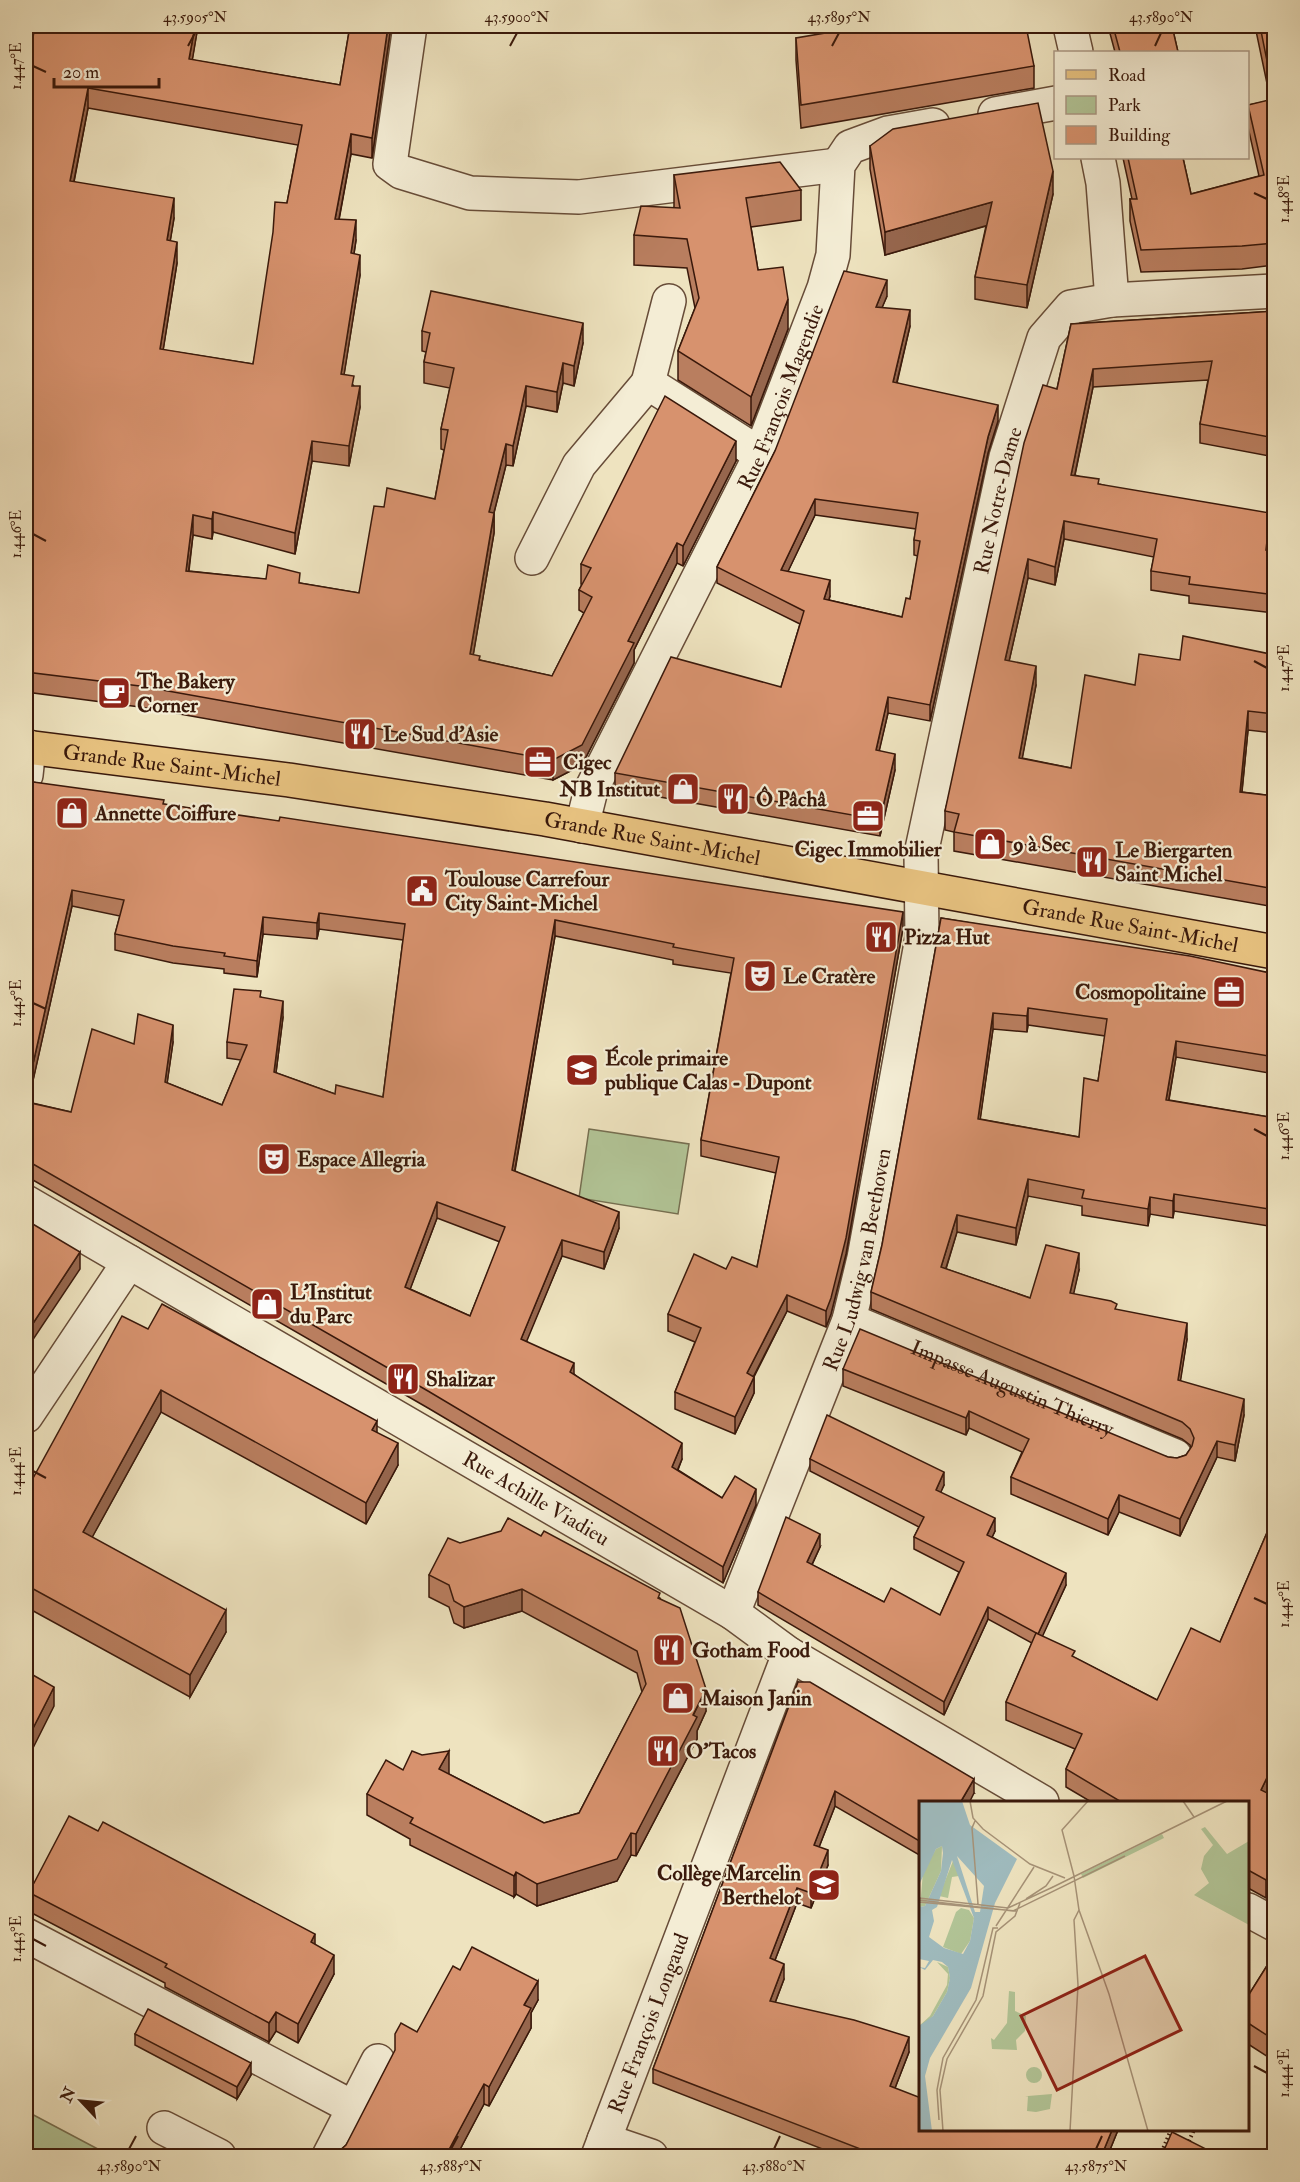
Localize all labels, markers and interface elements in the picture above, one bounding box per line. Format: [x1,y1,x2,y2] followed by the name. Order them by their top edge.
[163,8,227,27] text: 43.5905°N
[485,8,550,27] text: 43.5900°N
[807,8,871,27] text: 43.5895°N
[1129,8,1194,27] text: 43.5890°N
[7,42,26,90] text: 1.447°E
[54,51,159,89] scale bar
[1054,51,1249,159] legend
[63,61,99,84] text: 20 m
[1108,64,1146,87] text: Road
[1108,94,1141,117] text: Park
[1108,124,1171,147] text: Building
[1275,175,1294,223] text: 1.448°E
[732,300,830,495] street label: Rue François Magendie
[968,423,1028,576] street label: Rue Notre-Dame
[7,510,26,558] text: 1.446°E
[1275,644,1294,692] text: 1.447°E
[136,668,236,719] place label: The Bakery Corner
[96,675,132,711] cafe icon: The Bakery Corner
[342,716,378,752] restaurant icon: Le Sud d'Asie
[383,721,499,748] place label: Le Sud d'Asie
[61,738,283,792] street label: Grande Rue Saint-Michel
[522,744,558,780] office icon: Cigec
[563,749,612,776] place label: Cigec
[665,771,701,807] shop icon: NB Institut
[559,776,660,803] place label: NB Institut
[715,781,751,817] restaurant icon: Ô Pâchâ
[756,786,827,813] place label: Ô Pâchâ
[54,795,90,831] shop icon: Annette Coiffure
[850,798,886,834] office icon: Cigec Immobilier
[94,800,236,827] place label: Annette Coiffure
[542,806,763,872] street label: Grande Rue Saint-Michel
[972,826,1008,862] shop icon: 9 à Sec
[1011,831,1071,858] place label: 9 à Sec
[794,836,943,863] place label: Cigec Immobilier
[1115,837,1232,888] place label: Le Biergarten Saint Michel
[1074,844,1110,880] restaurant icon: Le Biergarten Saint Michel
[444,866,610,917] place label: Toulouse Carrefour City Saint-Michel
[404,873,440,909] public building icon: Toulouse Carrefour City Saint-Michel
[1020,893,1241,959] street label: Grande Rue Saint-Michel
[863,919,899,955] restaurant icon: Pizza Hut
[904,924,990,951] place label: Pizza Hut
[742,958,778,994] theatre icon: Le Cratère
[783,963,875,990] place label: Le Cratère
[1211,974,1247,1010] office icon: Cosmopolitaine
[7,979,26,1027] text: 1.445°E
[1075,979,1206,1006] place label: Cosmopolitaine
[604,1045,812,1096] place label: École primaire publique Calas - Dupont
[564,1052,600,1088] school or university icon: École primaire publique Calas - Dupont
[1275,1112,1294,1160] text: 1.446°E
[256,1141,292,1177] theatre icon: Espace Allegria
[297,1146,427,1173] place label: Espace Allegria
[817,1146,897,1375] street label: Rue Ludwig van Beethoven
[290,1279,372,1330] place label: L'Institut du Parc
[249,1286,285,1322] shop icon: L'Institut du Parc
[907,1334,1119,1443] street label: Impasse Augustin Thierry
[385,1361,421,1397] restaurant icon: Shalizar
[426,1366,496,1393] place label: Shalizar
[458,1445,615,1552] street label: Rue Achille Viadieu
[7,1446,26,1495] text: 1.444°E
[1275,1580,1294,1628] text: 1.445°E
[651,1632,687,1668] restaurant icon: Gotham Food
[692,1637,811,1664] place label: Gotham Food
[660,1680,696,1716] shop icon: Maison Janin
[700,1685,812,1712] place label: Maison Janin
[645,1733,681,1769] restaurant icon: O'Tacos
[686,1738,756,1765] place label: O'Tacos
[919,1801,1249,2131] inset map
[657,1860,801,1911] place label: Collège Marcelin Berthelot
[806,1867,842,1903] school or university icon: Collège Marcelin Berthelot
[7,1916,26,1962] text: 1.443°E
[602,1929,695,2117] street label: Rue François Longaud
[1275,2048,1294,2097] text: 1.444°E
[51,2071,111,2131] north arrow
[56,2083,81,2107] text: N
[97,2157,162,2176] text: 43.5890°N
[420,2157,483,2176] text: 43.5885°N
[742,2157,806,2176] text: 43.5880°N
[1065,2157,1128,2176] text: 43.5875°N

